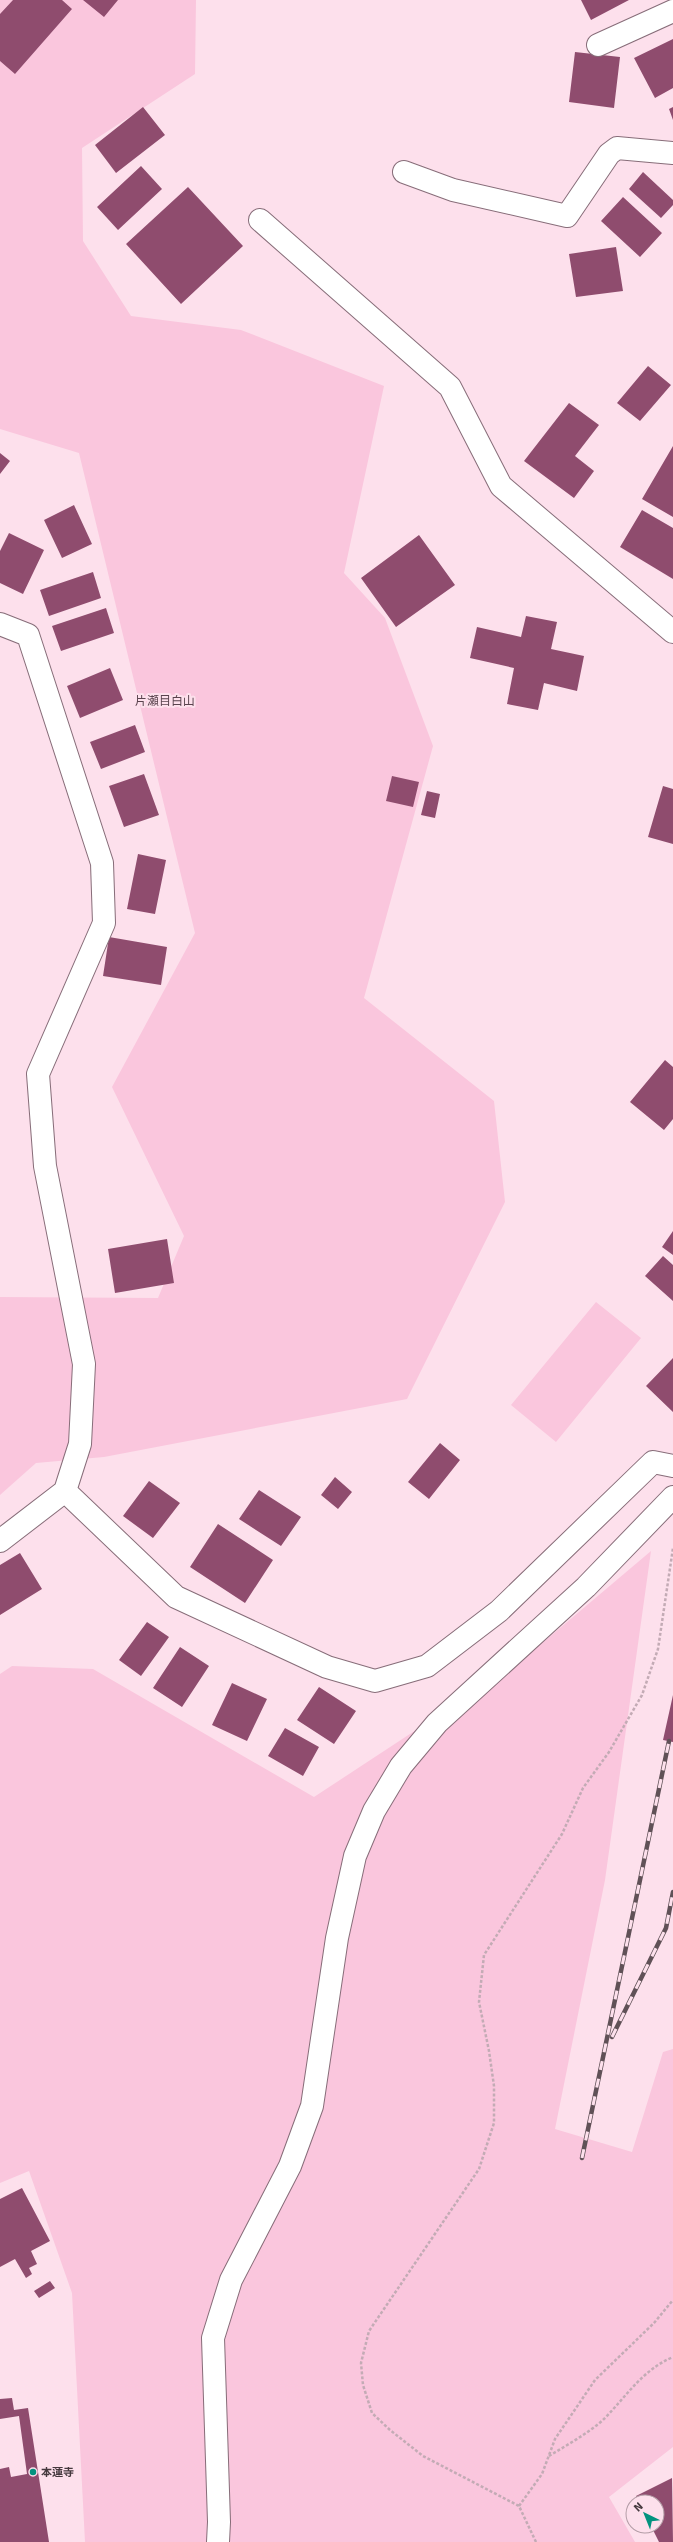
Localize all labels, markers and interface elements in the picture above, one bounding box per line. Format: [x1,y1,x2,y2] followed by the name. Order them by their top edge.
[135,694,195,709] district label: 片瀬目白山
[41,2466,74,2479] place label: 本蓮寺
[28,2467,38,2477] marker: 本蓮寺
[625,2494,665,2534] north arrow
[631,2500,646,2514] text: N

